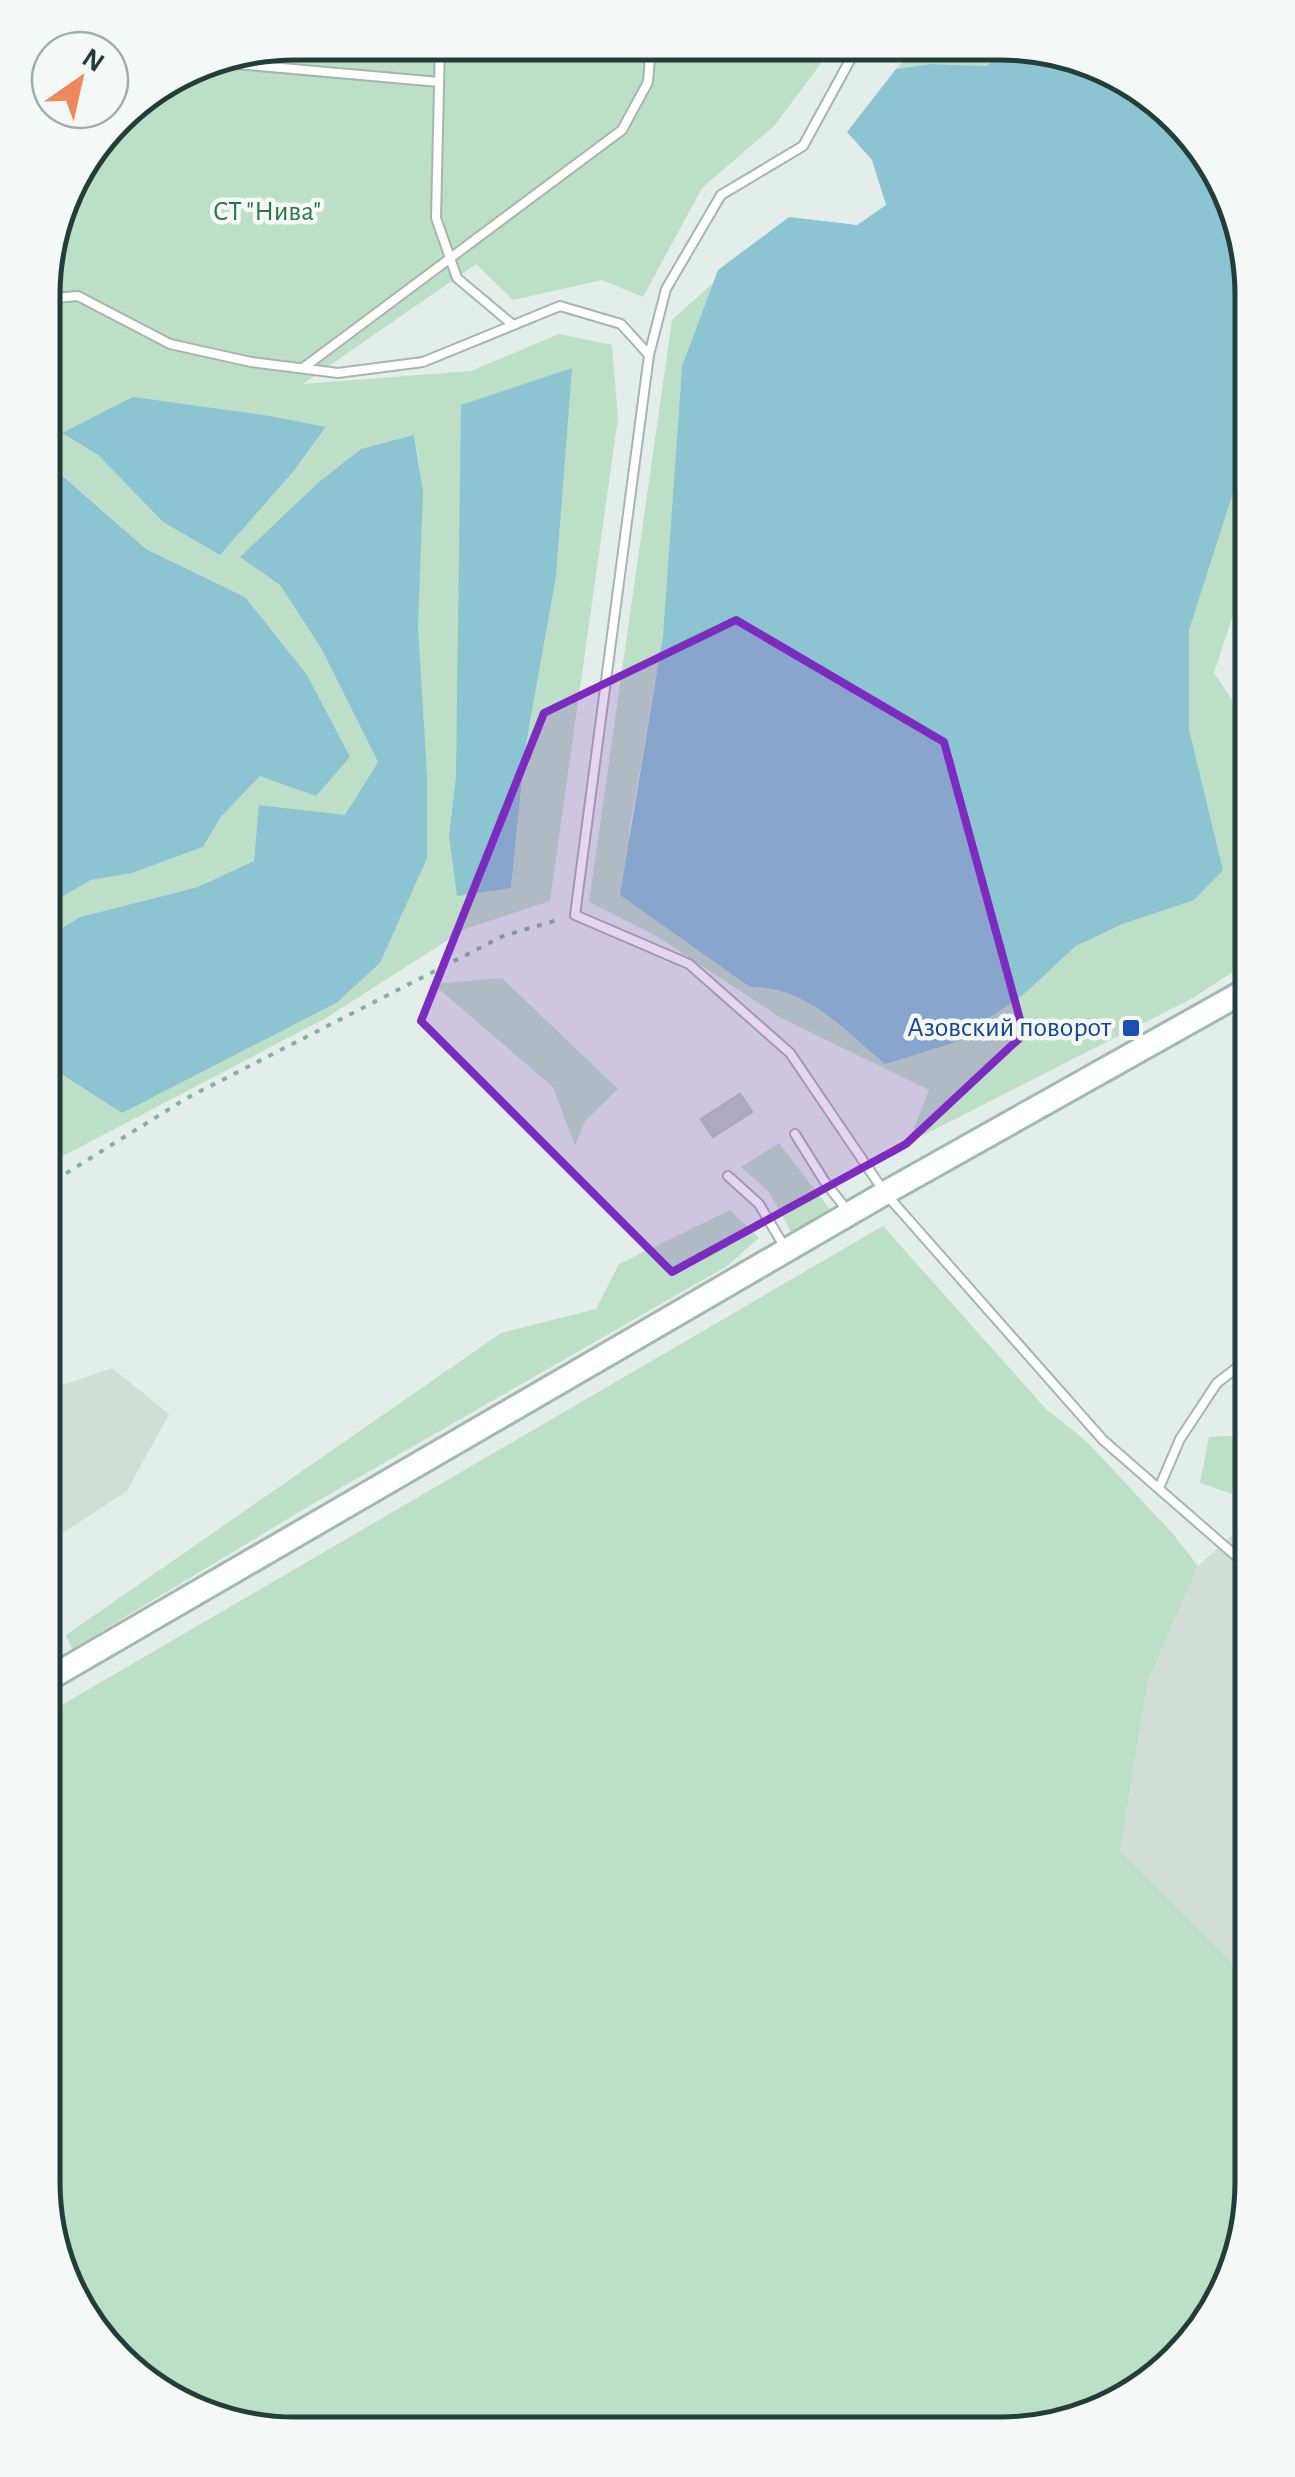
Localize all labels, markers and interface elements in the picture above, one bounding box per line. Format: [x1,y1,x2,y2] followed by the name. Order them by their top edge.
[30,30,130,130] north arrow
[77,44,109,78] text: N
[213,198,321,226] park label: СТ "Нива"
[907,1014,1112,1042] place label: Азовский поворот
[1120,1017,1142,1039] marker: Азовский поворот

